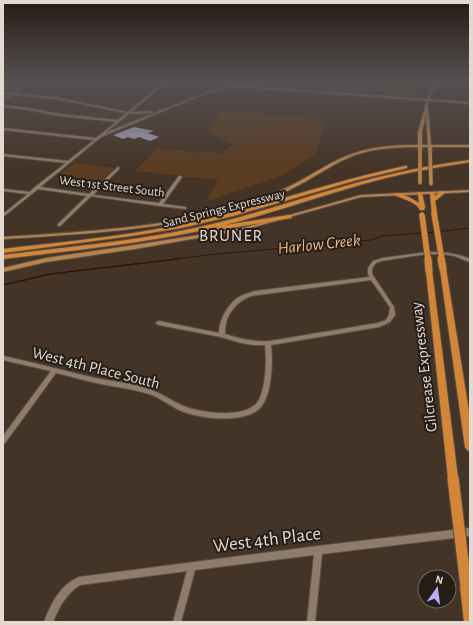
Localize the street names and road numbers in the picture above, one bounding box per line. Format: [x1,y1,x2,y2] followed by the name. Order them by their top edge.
[58,174,166,200] street label: West 1st Street South
[162,187,287,230] street label: Sand Springs Expressway
[408,301,441,433] street label: Gilcrease Expressway
[31,344,161,392] street label: West 4th Place South
[212,524,322,556] street label: West 4th Place

